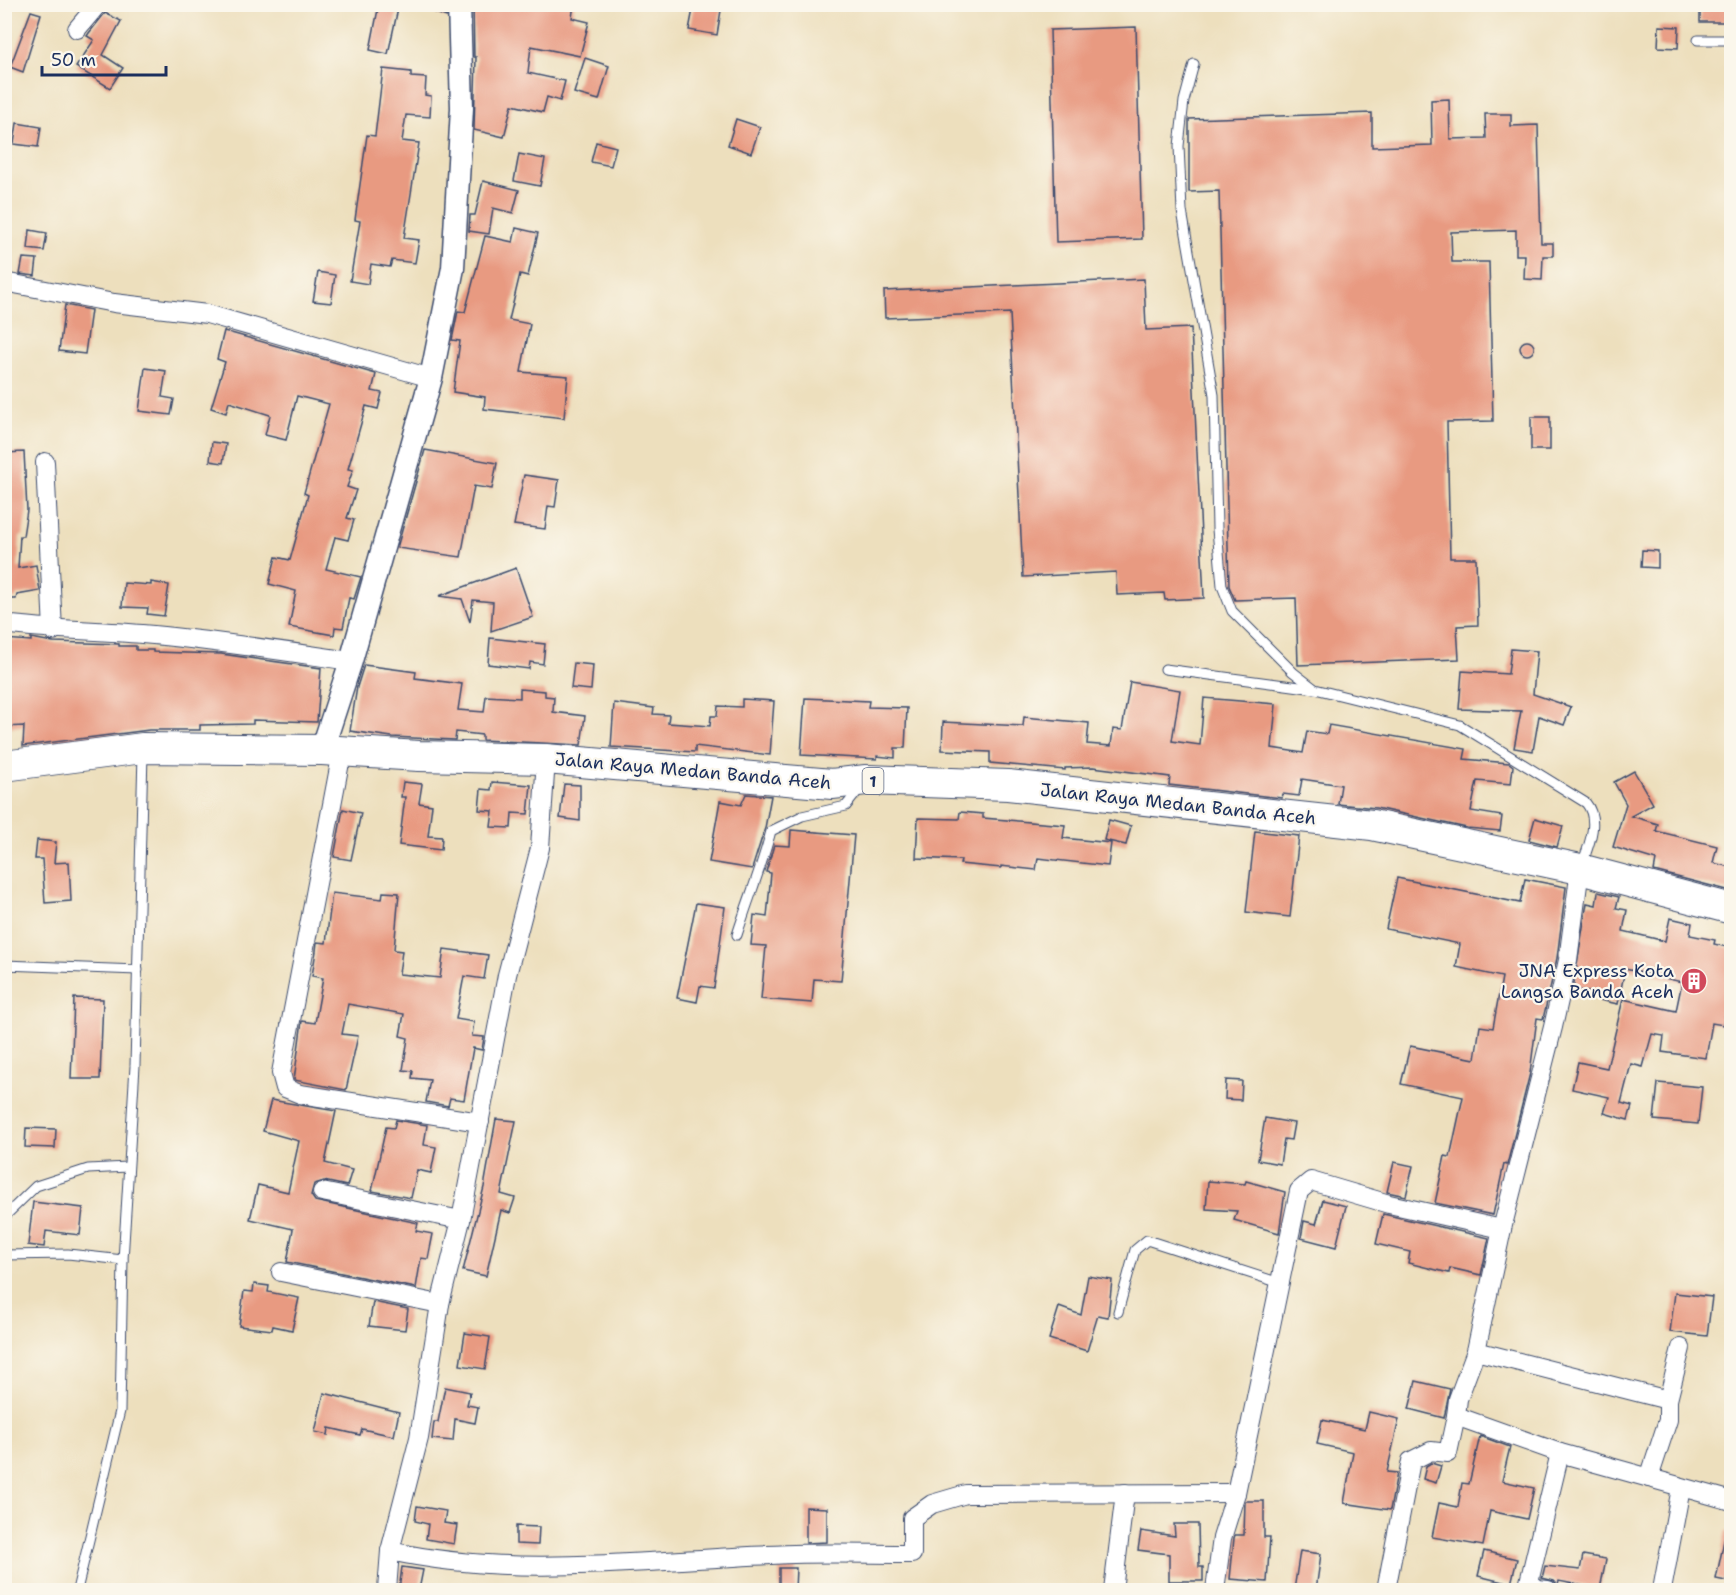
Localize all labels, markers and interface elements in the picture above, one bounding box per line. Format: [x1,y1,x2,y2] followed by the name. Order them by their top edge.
[42,39,166,77] scale bar
[51,48,96,72] text: 50 m
[554,747,832,795] street label: Jalan Raya Medan Banda Aceh
[862,768,884,794] road number: 1
[1039,778,1317,830] street label: Jalan Raya Medan Banda Aceh
[1501,959,1674,1004] place label: JNA Express Kota Langsa Banda Aceh
[1679,966,1709,996] building icon: JNA Express Kota Langsa Banda Aceh

